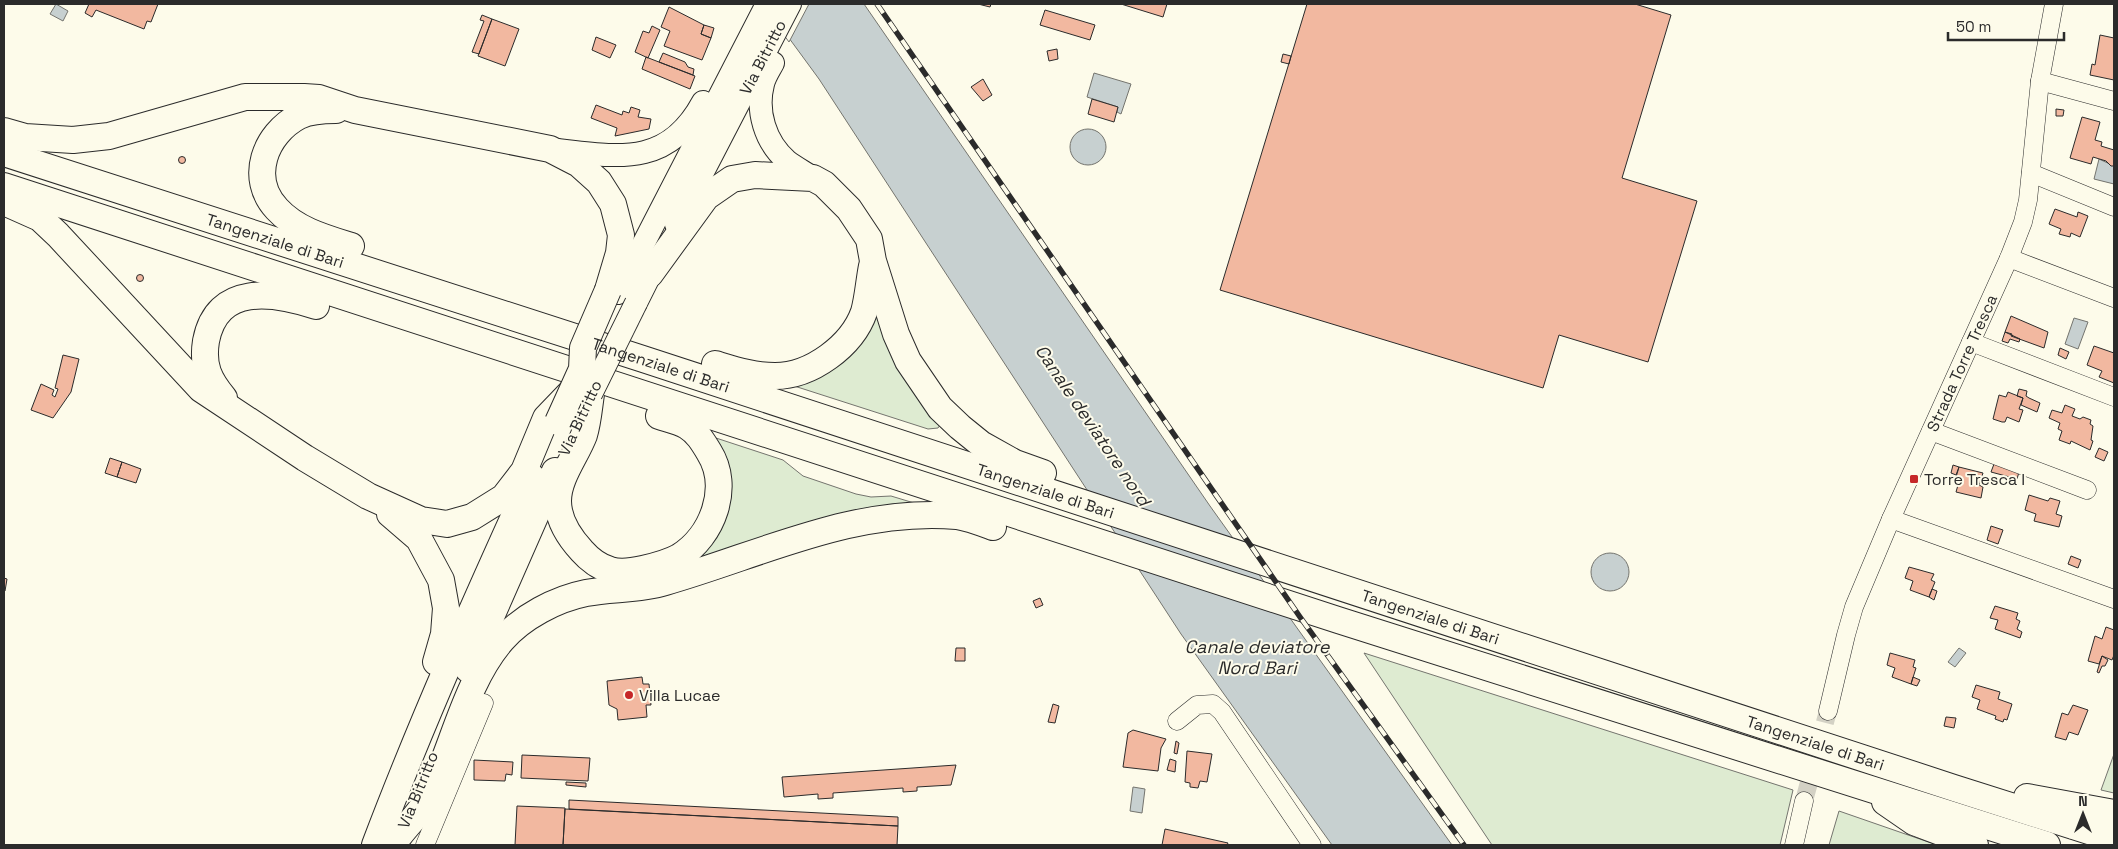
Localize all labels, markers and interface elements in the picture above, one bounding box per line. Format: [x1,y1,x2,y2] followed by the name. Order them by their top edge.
[1948,10,2064,42] scale bar
[734,16,791,98] street label: Via Bitritto
[1956,17,1991,36] text: 50 m
[204,208,347,272] street label: Tangenziale di Bari
[1921,291,2002,435] street label: Strada Torre Tresca
[589,333,732,397] street label: Tangenziale di Bari
[1030,340,1157,512] water label: Canale deviatore nord
[553,377,607,459] street label: Via Bitritto
[974,458,1117,523] street label: Tangenziale di Bari
[1924,469,2025,490] place label: Torre Tresca I
[1908,473,1920,485] marker: Torre Tresca I
[1359,584,1502,649] street label: Tangenziale di Bari
[1185,635,1331,679] water label: Canale deviatore Nord Bari
[639,685,720,706] place label: Villa Lucae
[623,689,635,701] marker: Villa Lucae
[1744,710,1887,775] street label: Tangenziale di Bari
[393,748,443,832] street label: Via Bitritto
[2058,789,2108,839] north arrow
[2078,792,2088,810] text: N

